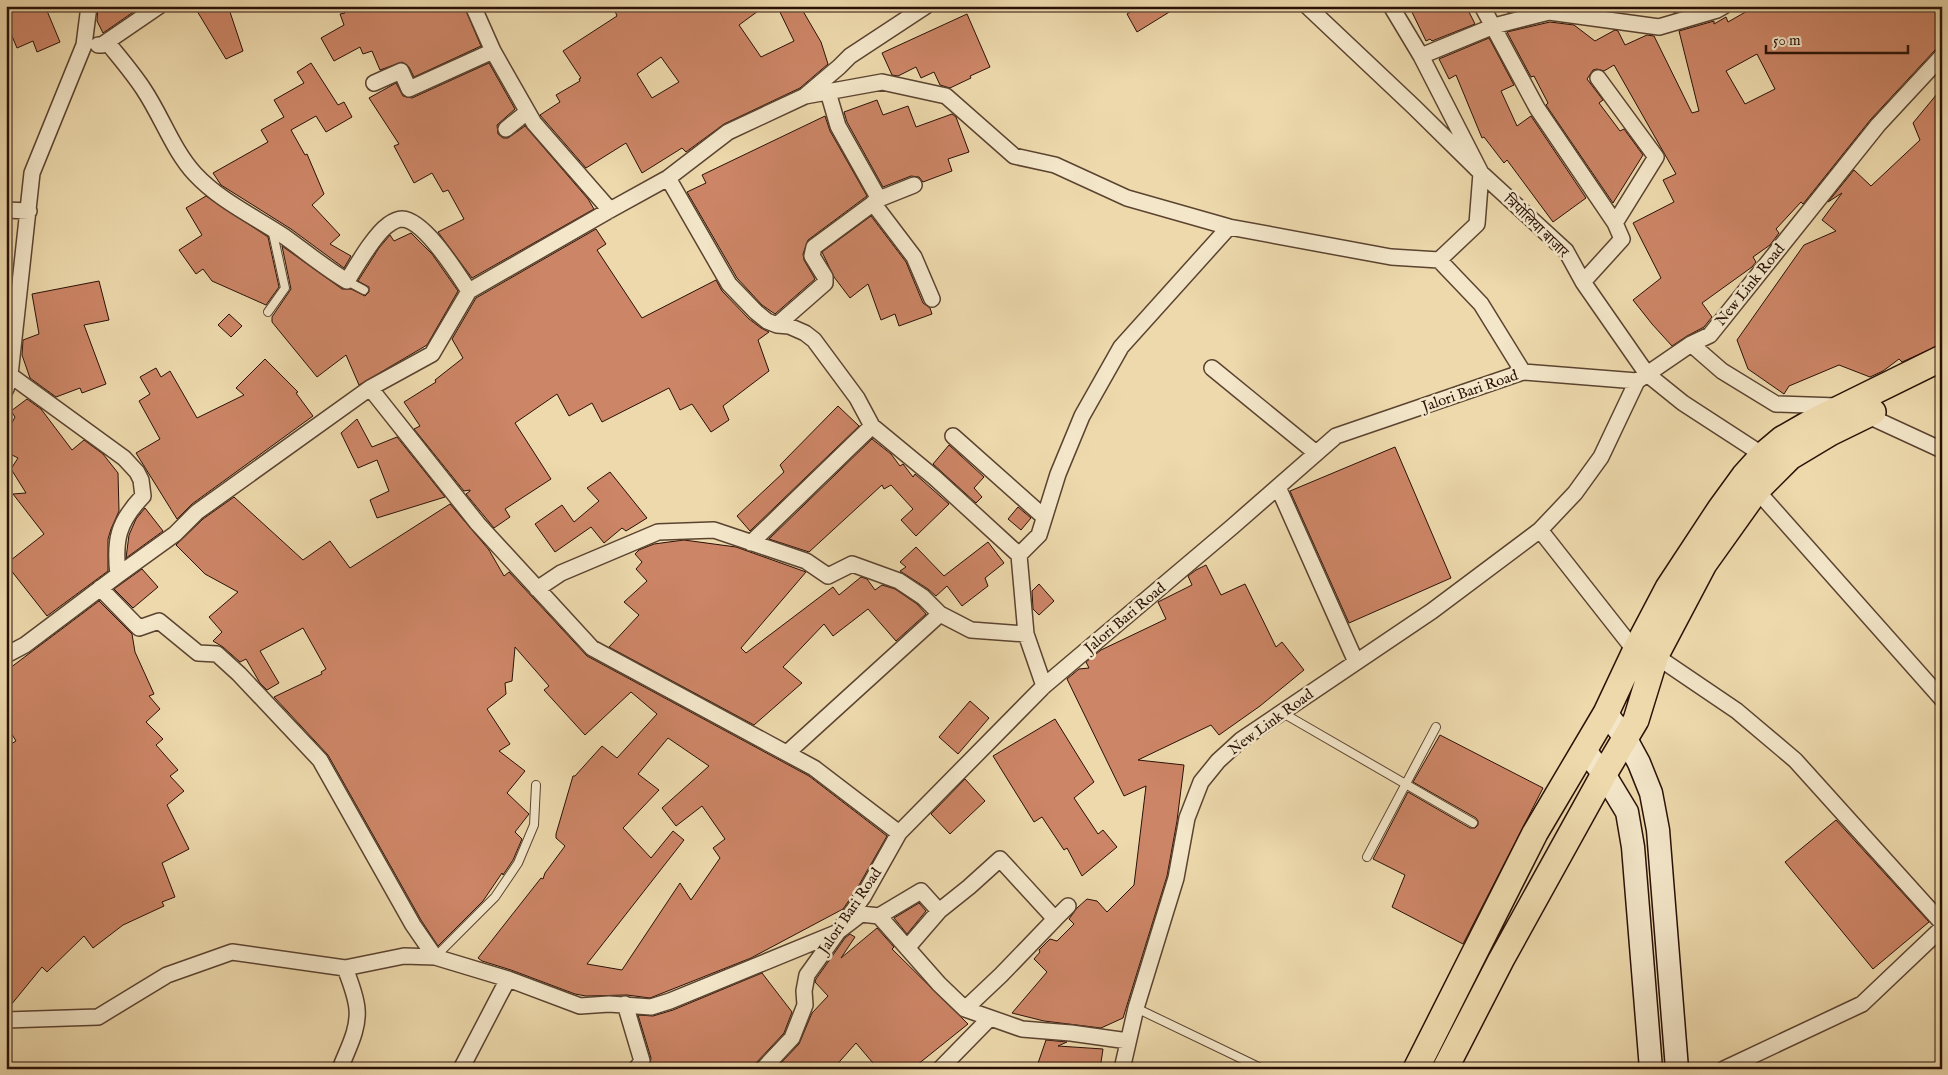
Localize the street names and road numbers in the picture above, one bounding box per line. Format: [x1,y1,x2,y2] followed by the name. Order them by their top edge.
[1499,190,1574,263] street label: त्रिपोलिया बाजार
[1711,239,1790,330] street label: New Link Road
[1418,365,1521,417] street label: Jalori Bari Road
[1079,578,1170,659] street label: Jalori Bari Road
[1225,684,1318,759] street label: New Link Road
[813,863,886,960] street label: Jalori Bari Road

